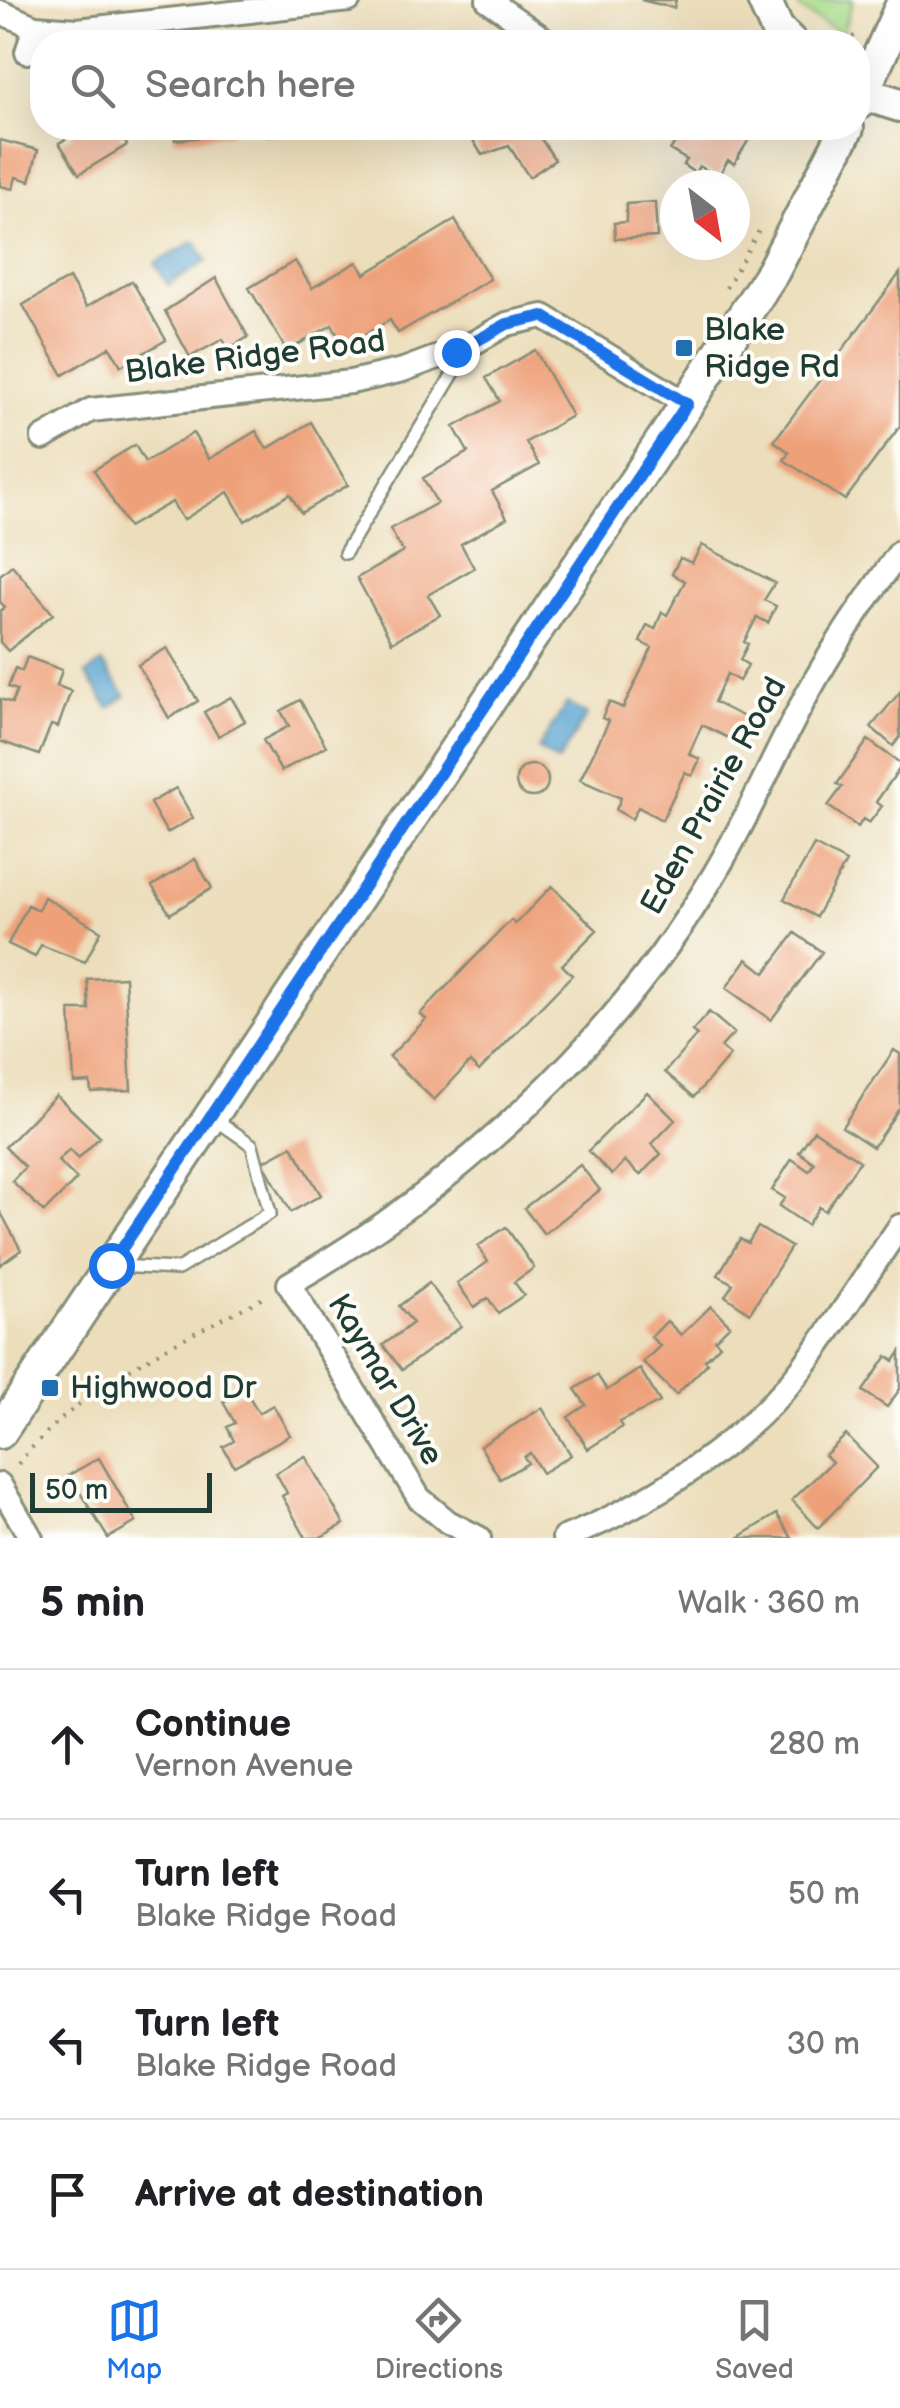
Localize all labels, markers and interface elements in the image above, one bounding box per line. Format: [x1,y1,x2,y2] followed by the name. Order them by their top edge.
[30,30,870,140] search box
[65,58,120,113] icon: search
[145,63,356,108] text: Search here
[660,170,750,260] north arrow
[704,311,840,387] place label: Blake Ridge Rd
[123,322,387,392] street label: Blake Ridge Road
[434,330,480,376] route end
[673,337,695,359] marker: Blake Ridge Rd
[633,670,795,922] street label: Eden Prairie Road
[89,1243,135,1289] route start
[319,1287,451,1473] street label: Kaymar Drive
[70,1369,257,1408] place label: Highwood Dr
[39,1377,61,1399] marker: Highwood Dr
[30,1468,212,1512] scale bar
[45,1474,108,1507] text: 50 m
[40,1578,145,1629] text: 5 min
[678,1584,860,1623] text: Walk · 360 m
[135,1702,291,1747] text: Continue
[40,1717,95,1772] icon: ahead
[769,1725,860,1764] text: 280 m
[135,1747,353,1786] text: Vernon Avenue
[135,1852,279,1897] text: Turn left
[40,1867,95,1922] icon: left
[788,1875,860,1914] text: 50 m
[135,1897,397,1936] text: Blake Ridge Road
[135,2002,279,2047] text: Turn left
[40,2017,95,2072] icon: left
[786,2025,860,2064] text: 30 m
[135,2047,397,2086] text: Blake Ridge Road
[40,2167,95,2222] icon: arrive
[135,2172,484,2217] text: Arrive at destination
[106,2293,162,2386] tab: Map
[374,2293,503,2386] tab: Directions
[715,2293,794,2386] tab: Saved

